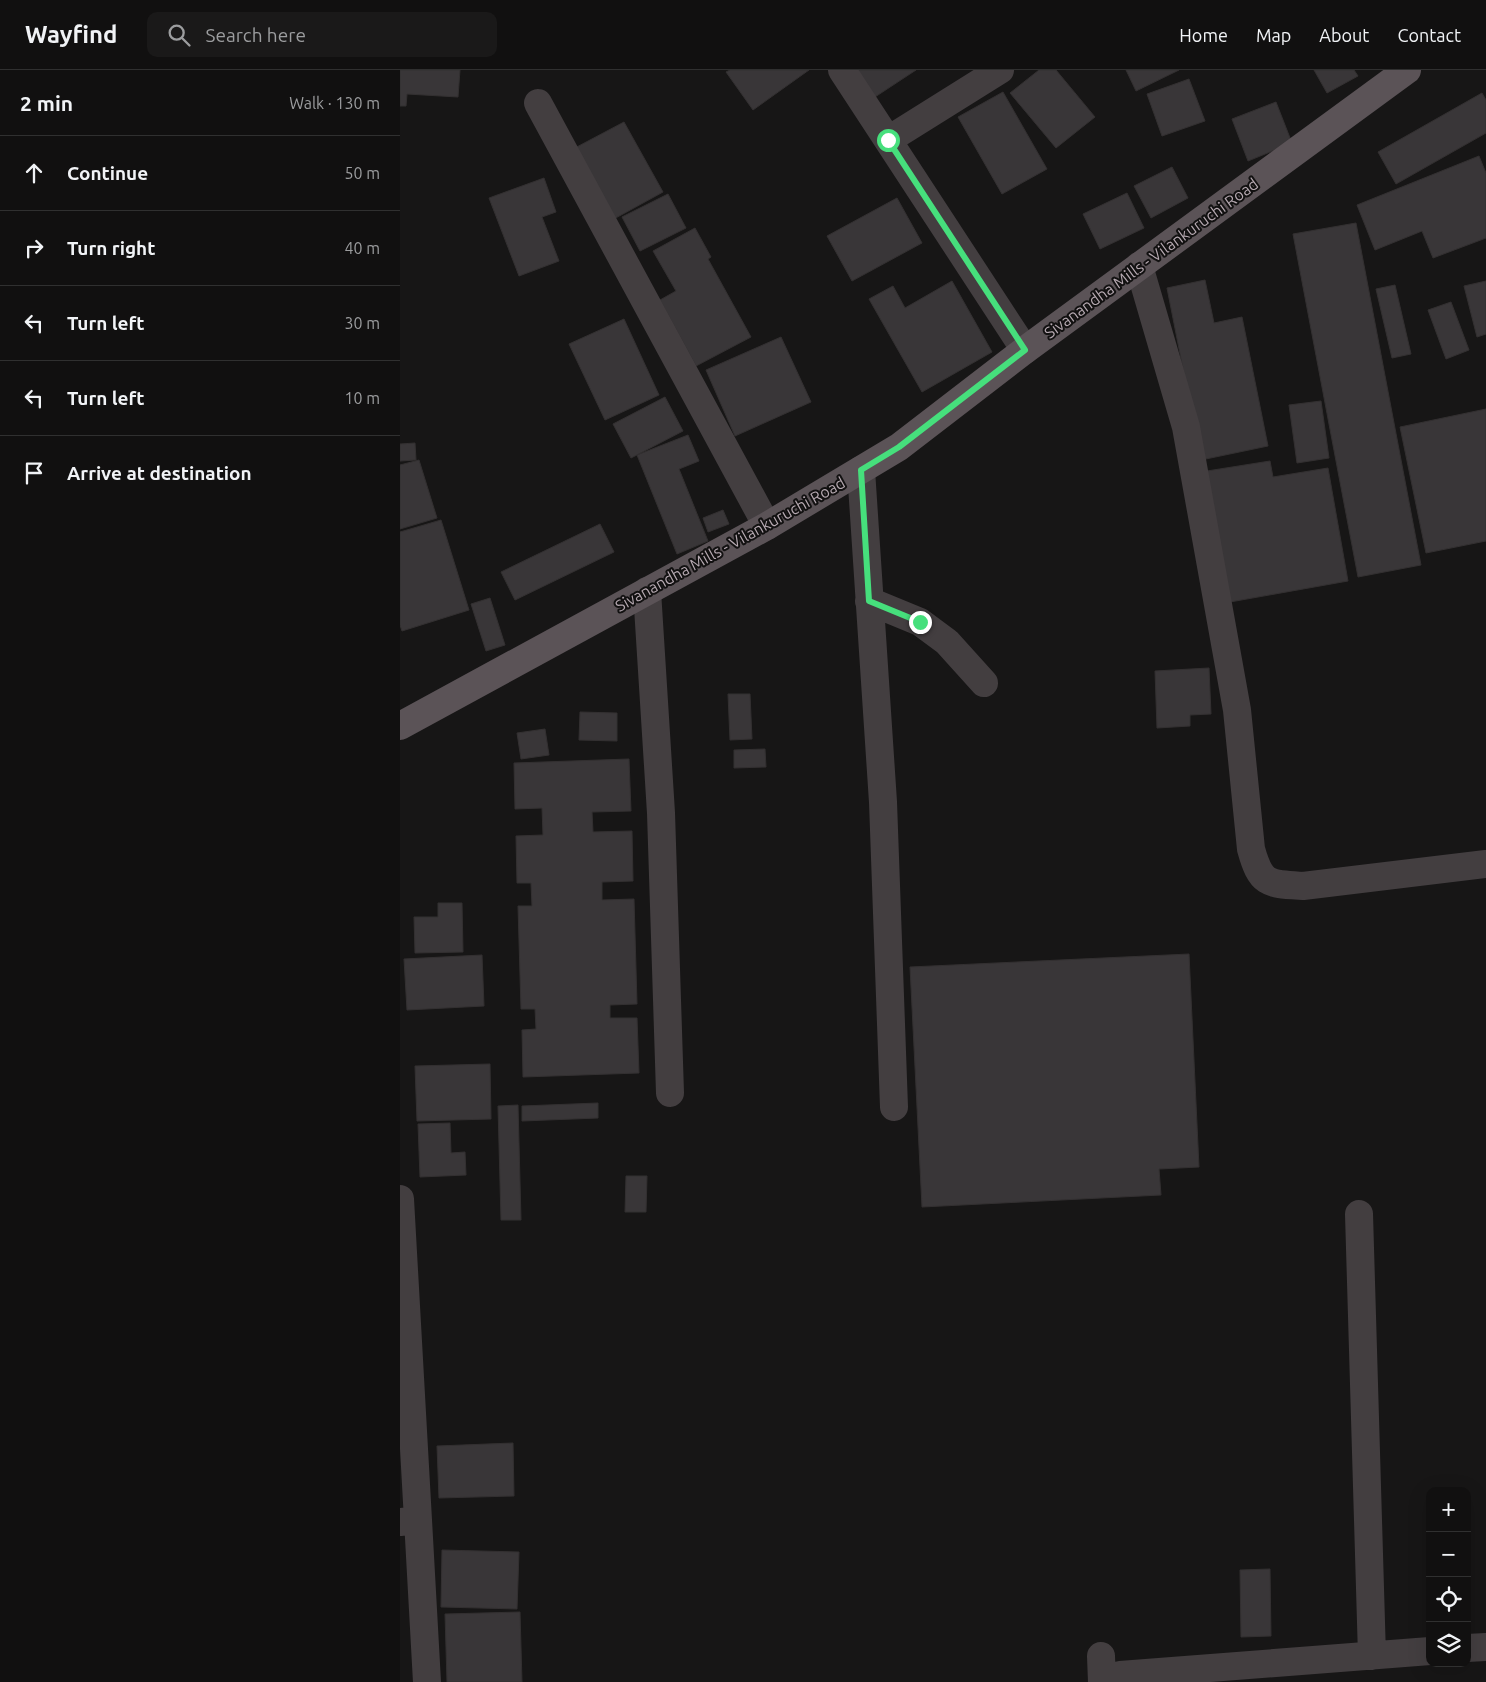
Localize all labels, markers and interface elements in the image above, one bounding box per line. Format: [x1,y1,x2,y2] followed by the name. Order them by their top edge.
[147,12,497,57] search box
[25,21,117,48] text: Wayfind
[165,21,193,49] icon: search
[205,24,306,46] text: Search here
[1179,25,1228,45] text: Home
[1256,25,1291,45] text: Map
[1319,25,1369,45] text: About
[1397,25,1461,45] text: Contact
[20,91,73,115] text: 2 min
[289,94,380,112] text: Walk · 130 m
[877,129,900,152] route start
[20,159,48,187] icon: ahead
[67,162,148,184] text: Continue
[344,164,380,182] text: 50 m
[1041,174,1261,342] street label: Sivanandha Mills - Vilankuruchi Road
[20,234,48,262] icon: right
[67,237,155,259] text: Turn right
[344,239,380,257] text: 40 m
[20,309,48,337] icon: left
[67,312,145,334] text: Turn left
[344,314,380,332] text: 30 m
[20,384,48,412] icon: left
[67,387,145,409] text: Turn left
[344,389,380,407] text: 10 m
[20,459,48,487] icon: arrive
[67,462,252,484] text: Arrive at destination
[612,473,848,615] street label: Sivanandha Mills - Vilankuruchi Road
[909,611,932,634] route end
[1426,1487,1471,1667] map controls
[1426,1487,1471,1532] button: +
[1426,1532,1471,1577] button: −
[1426,1577,1471,1622] button: locate
[1426,1622,1471,1667] button: layers

